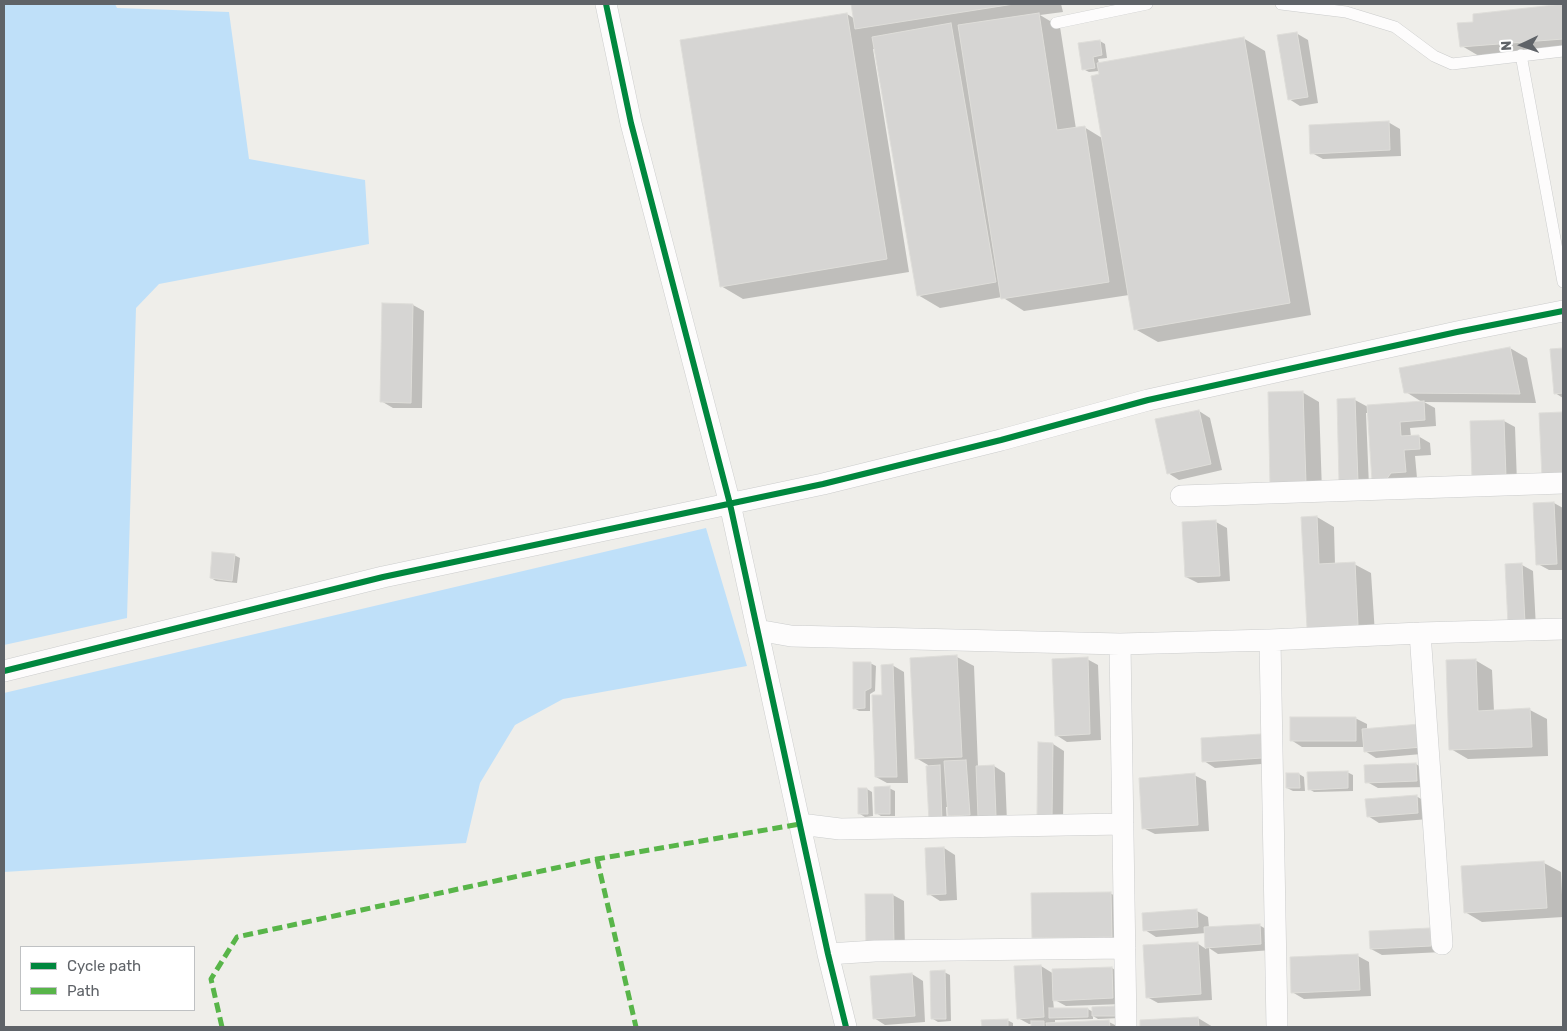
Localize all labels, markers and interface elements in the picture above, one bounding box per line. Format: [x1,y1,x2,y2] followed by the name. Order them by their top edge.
[1497,20,1547,70] north arrow
[1498,40,1515,51] text: N
[20,946,195,1011] legend
[67,957,141,975] text: Cycle path
[67,982,100,1000] text: Path

